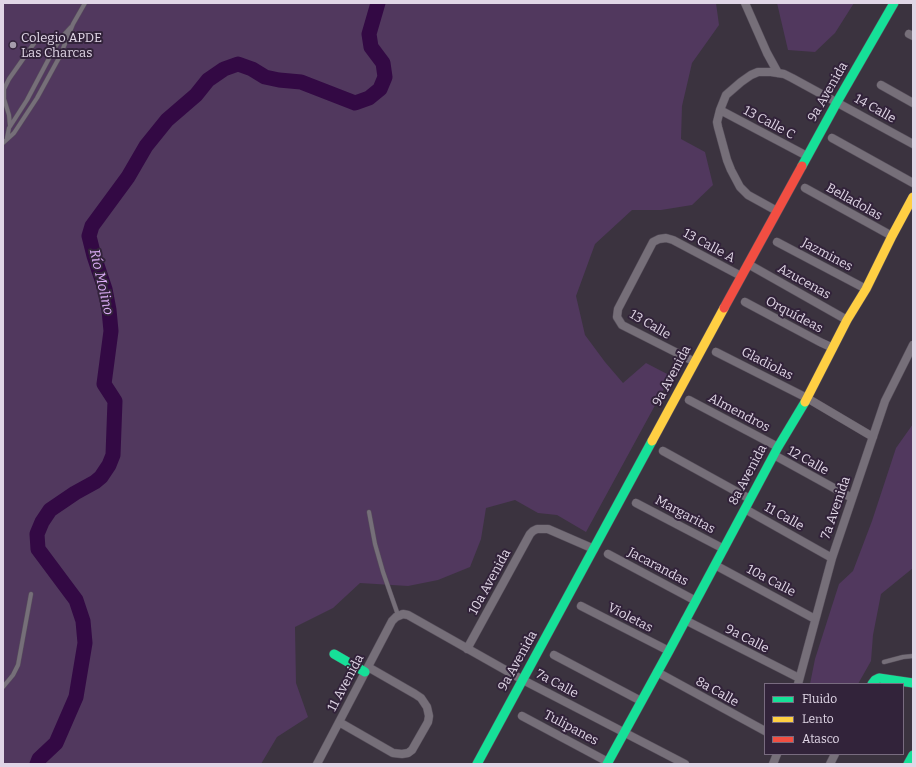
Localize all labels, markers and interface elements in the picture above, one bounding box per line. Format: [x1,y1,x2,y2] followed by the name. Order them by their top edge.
[21,30,102,61] place label: Colegio APDE Las Charcas
[8,40,18,50] marker: Colegio APDE Las Charcas
[805,59,851,125] street label: 9a Avenida
[851,91,899,127] street label: 14 Calle
[741,103,797,143] street label: 13 Calle C
[823,180,885,224] street label: Belladolas
[680,226,738,266] street label: 13 Calle A
[799,235,855,275] street label: Jazmines
[85,248,117,316] water label: Río Molino
[775,261,833,303] street label: Azucenas
[763,293,825,337] street label: Orquídeas
[627,307,673,343] street label: 13 Calle
[650,343,694,409] street label: 9a Avenida
[738,344,796,384] street label: Gladiolas
[706,390,772,436] street label: Almendros
[726,442,770,508] street label: 8a Avenida
[785,443,831,479] street label: 12 Calle
[818,475,854,541] street label: 7a Avenida
[652,493,718,537] street label: Margaritas
[761,500,807,534] street label: 11 Calle
[625,545,691,589] street label: Jacarandas
[466,547,514,617] street label: 10a Avenida
[744,562,798,600] street label: 10a Calle
[605,600,655,636] street label: Violetas
[722,621,772,657] street label: 9a Calle
[495,628,541,694] street label: 9a Avenida
[325,652,367,714] street label: 11 Avenida
[533,666,581,702] street label: 7a Calle
[693,674,741,710] street label: 8a Calle
[764,683,904,755] legend
[802,692,837,706] text: Fluido
[541,707,601,749] street label: Tulipanes
[802,712,834,726] text: Lento
[802,732,840,746] text: Atasco

